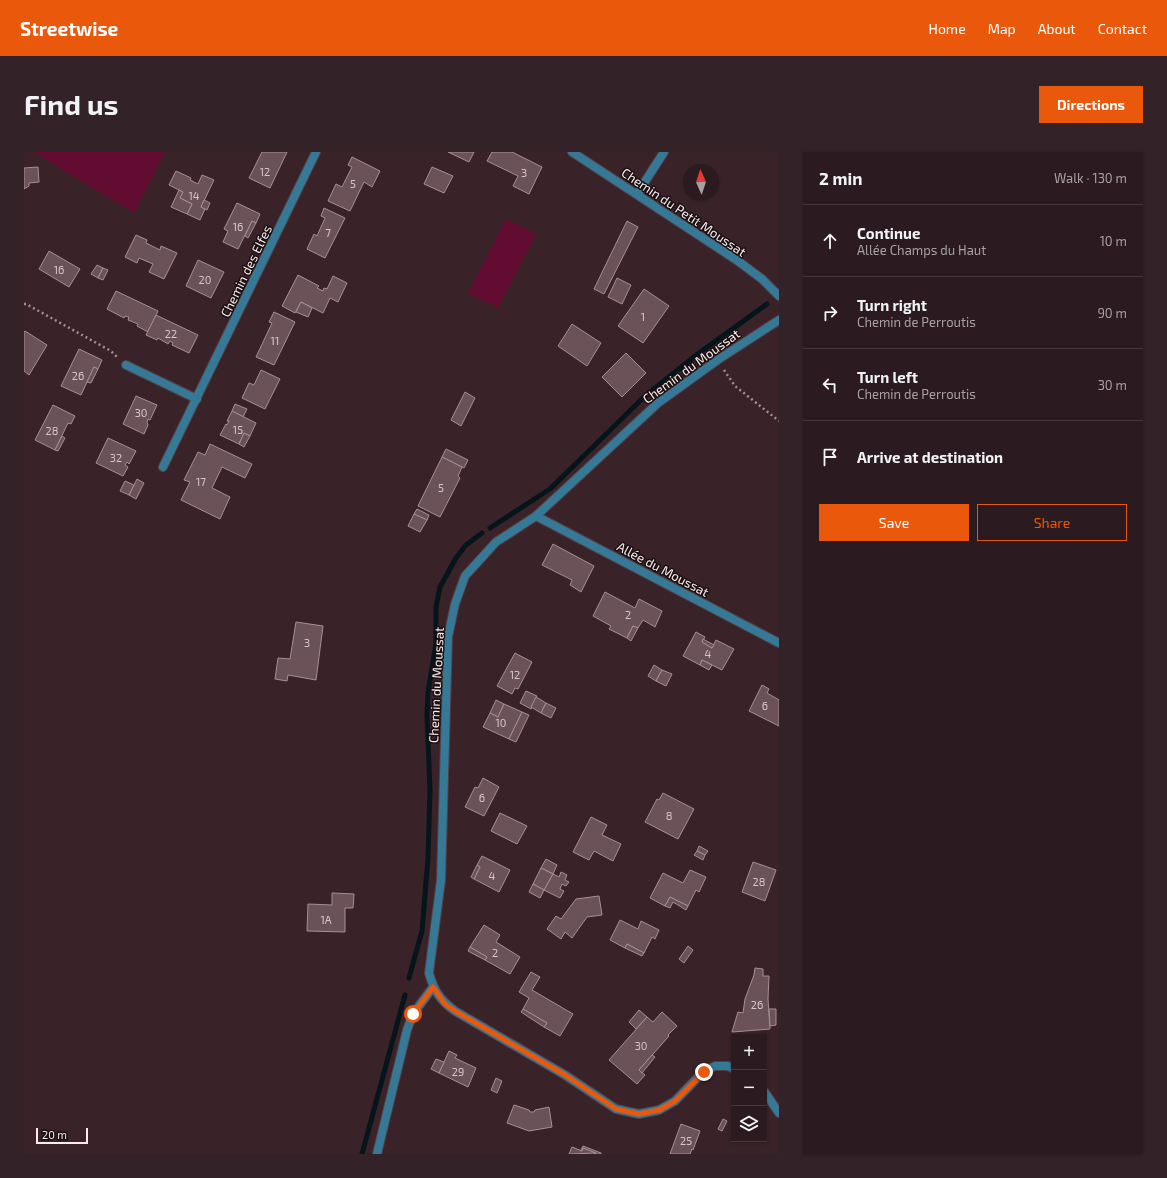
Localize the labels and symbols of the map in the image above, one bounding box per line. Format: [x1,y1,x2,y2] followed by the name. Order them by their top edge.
[619,164,749,260] street label: Chemin du Petit Moussat
[683,164,719,200] north arrow
[260,165,270,178] house number: 12
[521,166,527,179] house number: 3
[350,177,356,190] house number: 5
[188,189,200,202] house number: 14
[233,220,243,233] house number: 16
[217,222,275,320] street label: Chemin des Elfes
[325,226,331,239] house number: 7
[54,263,64,276] house number: 16
[199,273,211,286] house number: 20
[641,310,645,323] house number: 1
[639,325,743,407] street label: Chemin du Moussat
[165,327,177,340] house number: 22
[271,334,279,347] house number: 11
[72,369,84,382] house number: 26
[135,406,147,419] house number: 30
[233,423,243,436] house number: 15
[46,424,58,437] house number: 28
[110,451,122,464] house number: 32
[196,475,206,488] house number: 17
[438,481,444,494] house number: 5
[614,538,712,600] street label: Allée du Moussat
[625,608,631,621] house number: 2
[425,626,447,743] street label: Chemin du Moussat
[304,636,310,649] house number: 3
[705,647,712,660] house number: 4
[510,668,520,681] house number: 12
[762,699,768,712] house number: 6
[495,716,507,729] house number: 10
[479,791,485,804] house number: 6
[666,809,672,822] house number: 8
[489,869,496,882] house number: 4
[753,875,765,888] house number: 28
[320,913,332,926] house number: 1A
[492,946,498,959] house number: 2
[751,998,763,1011] house number: 26
[404,1005,422,1023] route start
[635,1039,647,1052] house number: 30
[695,1063,713,1081] route end
[452,1065,464,1078] house number: 29
[36,1126,88,1145] scale bar
[680,1134,692,1147] house number: 25

